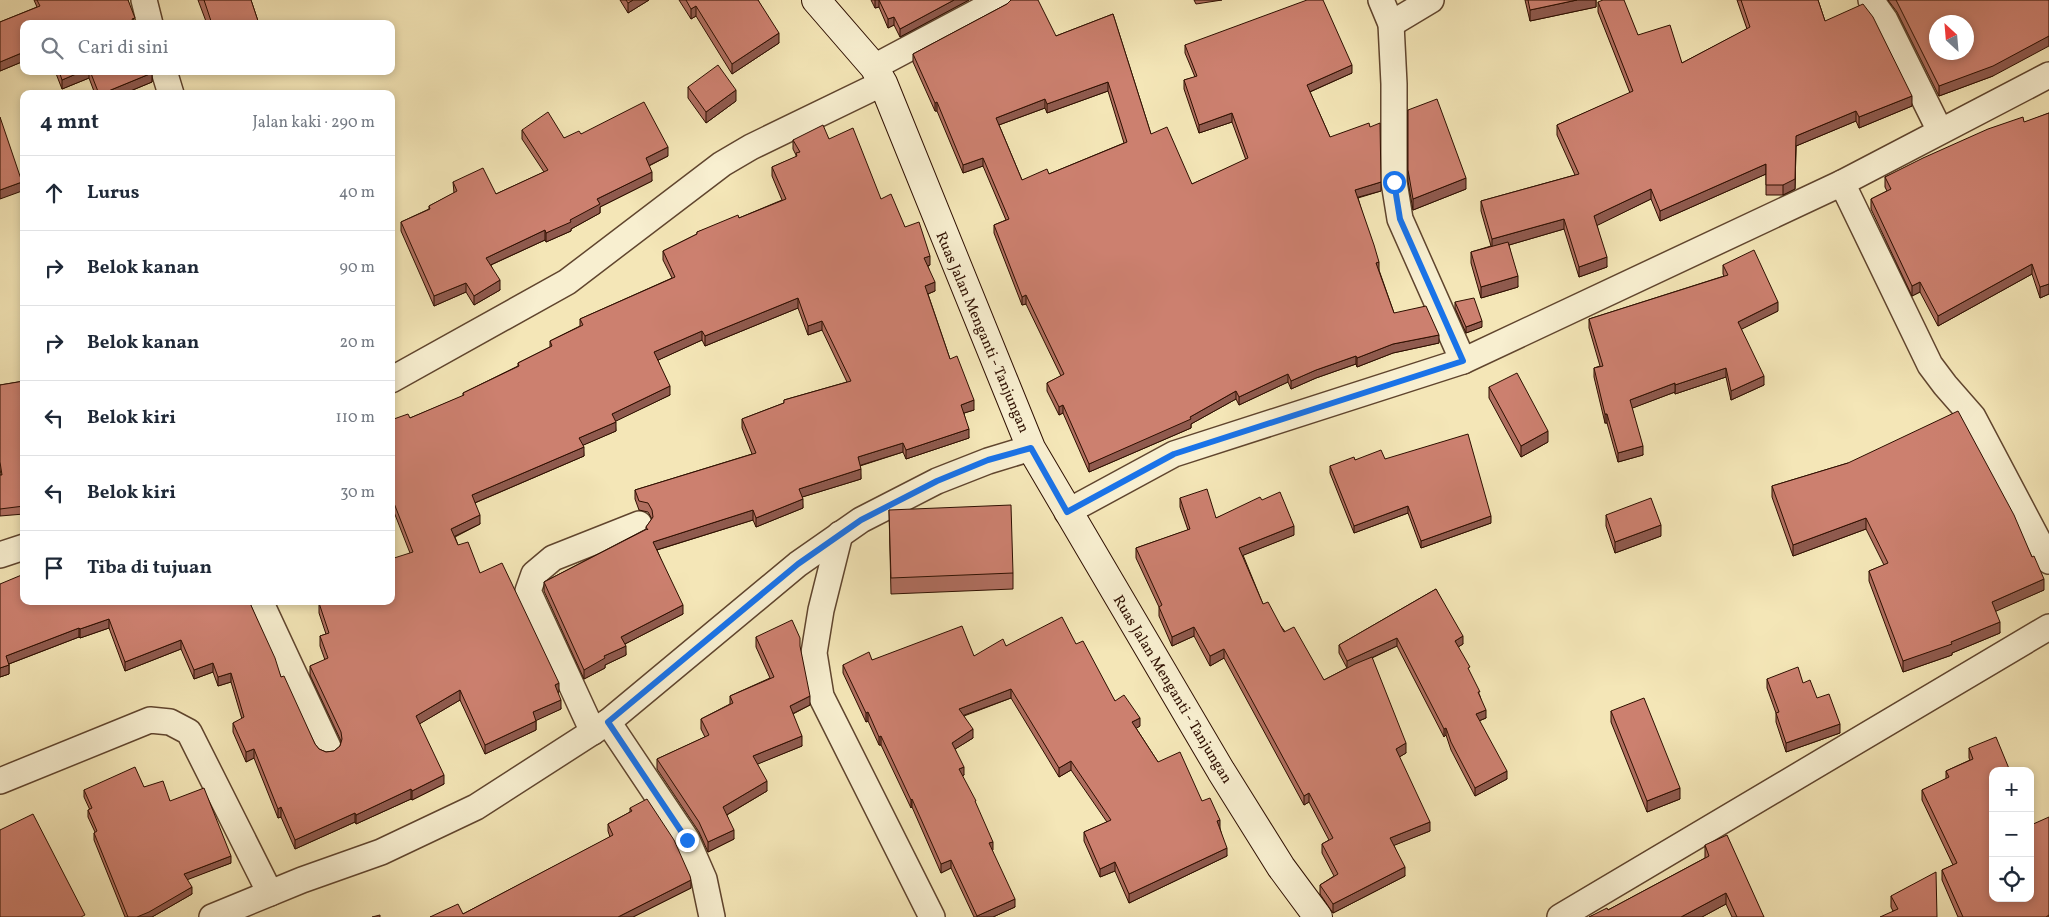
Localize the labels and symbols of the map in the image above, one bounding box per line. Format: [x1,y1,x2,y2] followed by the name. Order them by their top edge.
[1929,15,1974,60] north arrow
[1383,171,1406,194] route start
[930,229,1034,437] street label: Ruas Jalan Menganti - Tanjungan
[1107,591,1237,788] street label: Ruas Jalan Menganti - Tanjungan
[676,829,699,852] route end

